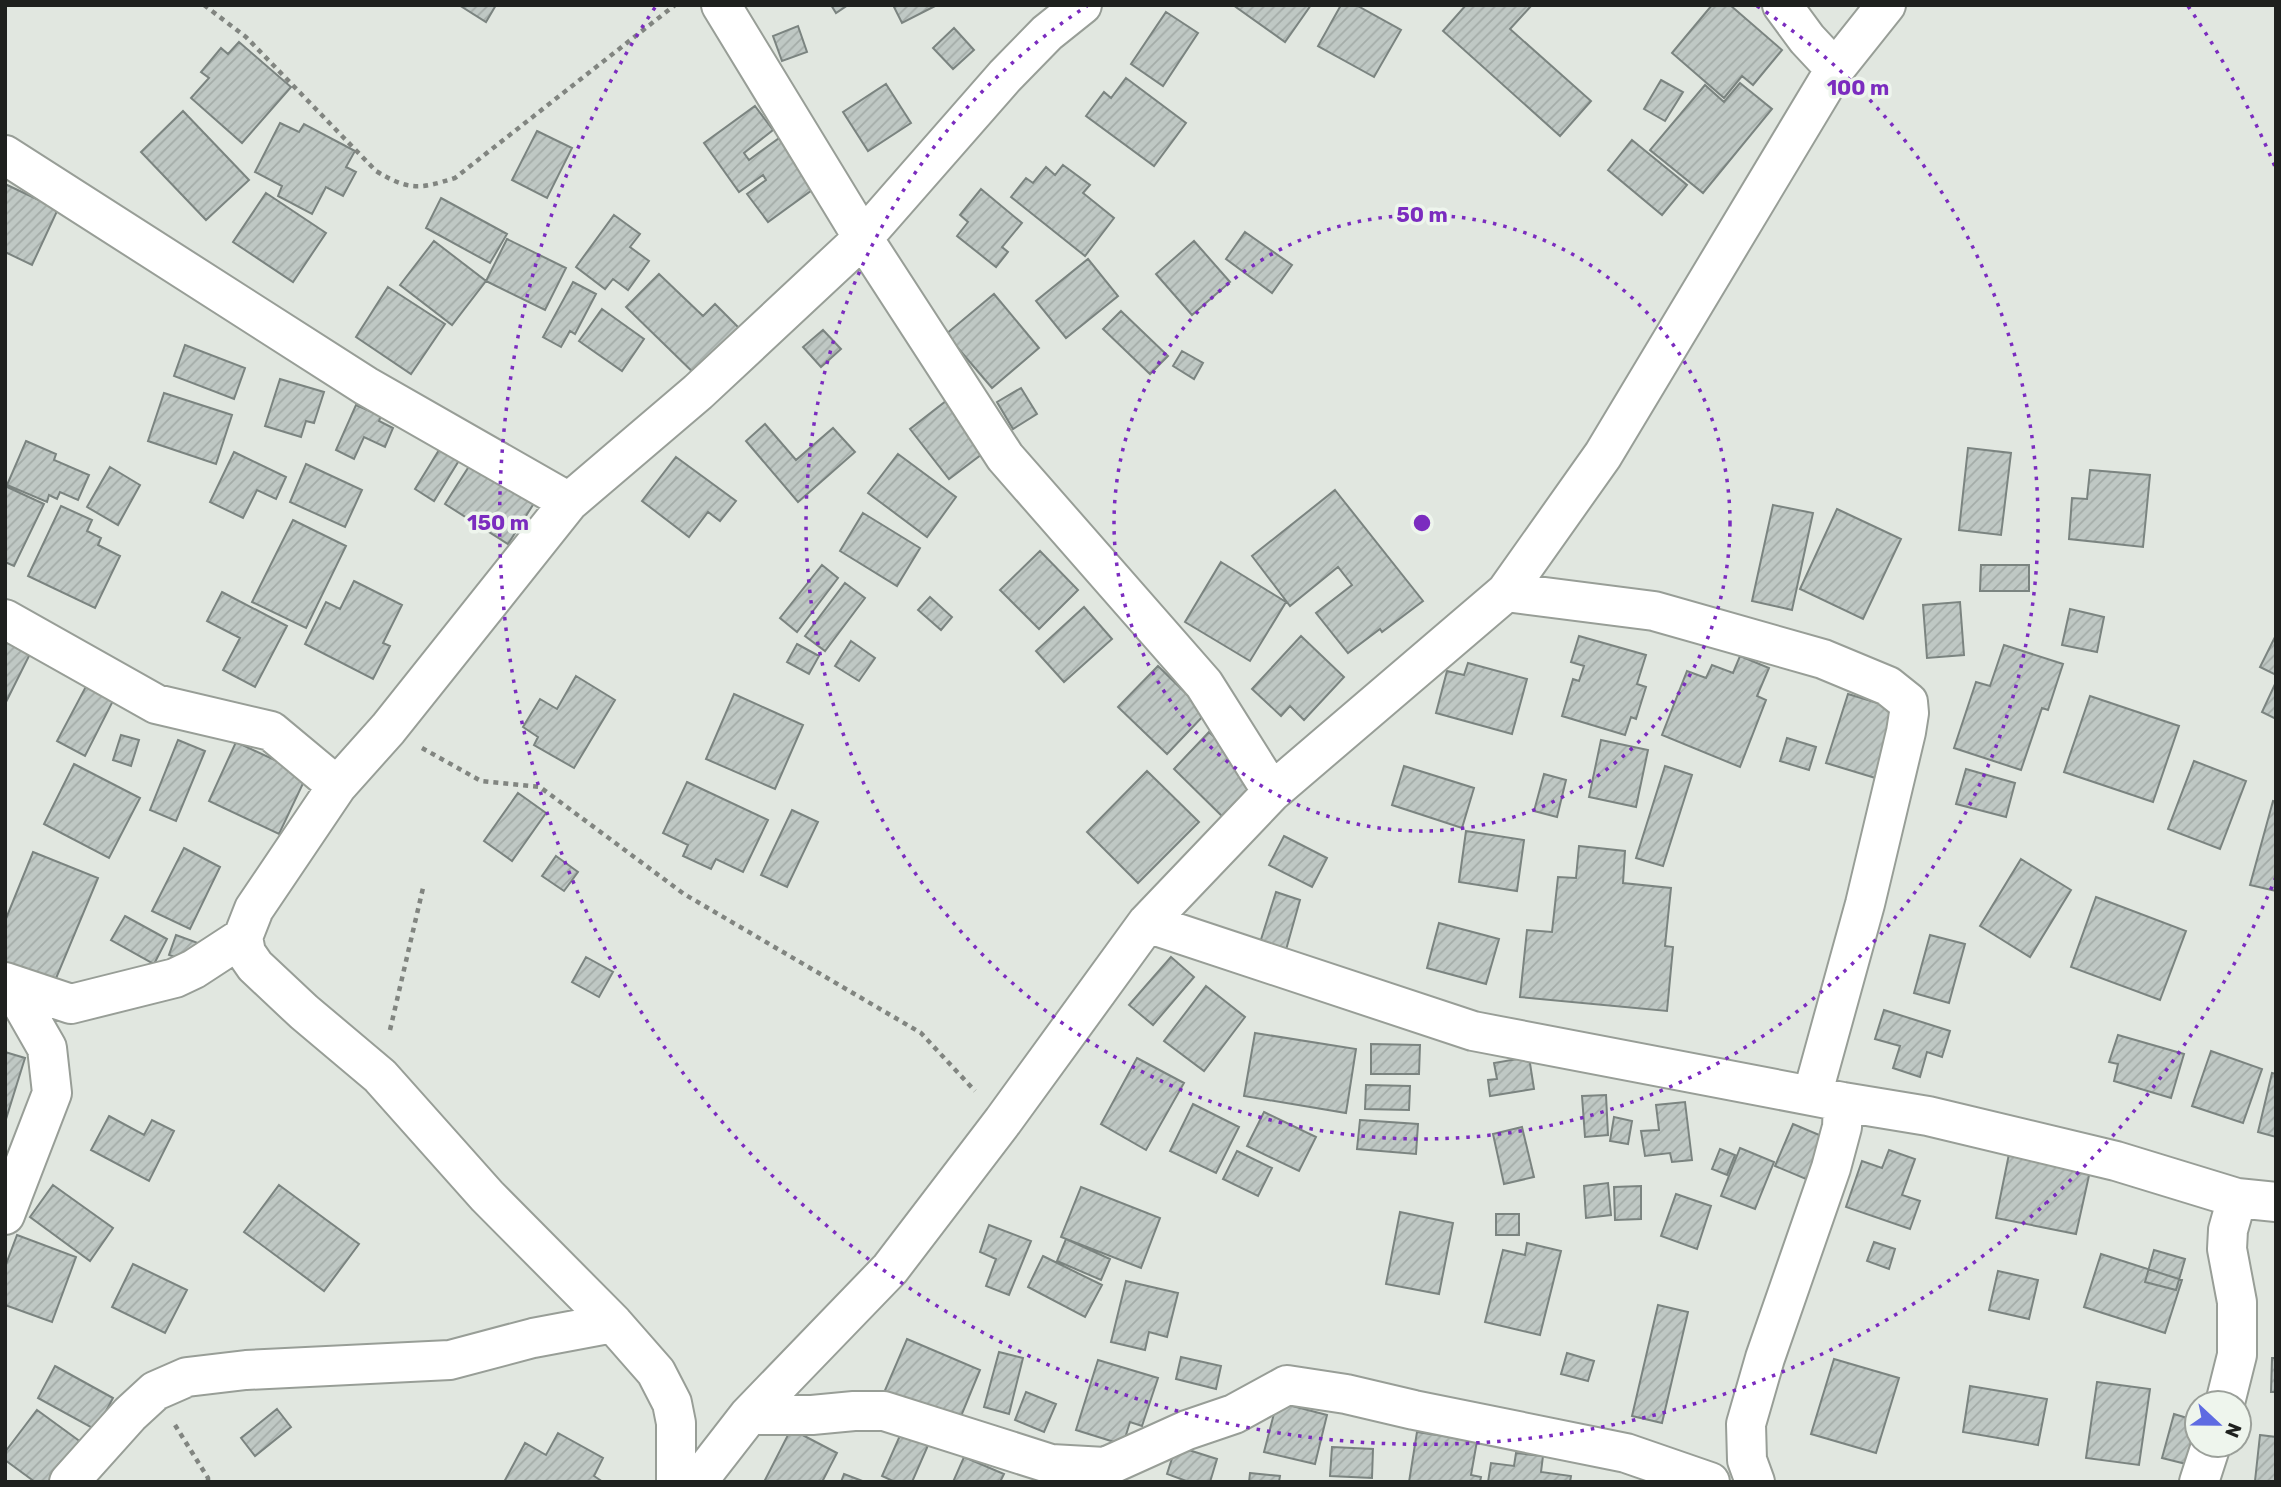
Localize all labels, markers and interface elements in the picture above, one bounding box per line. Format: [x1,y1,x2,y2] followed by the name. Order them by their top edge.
[1827,75,1889,100] text: 100 m
[1396,202,1448,227] text: 50 m
[467,510,529,535] text: 150 m
[1410,511,1434,535] centre of rings
[2183,1389,2253,1459] north arrow
[2220,1420,2247,1441] text: N

